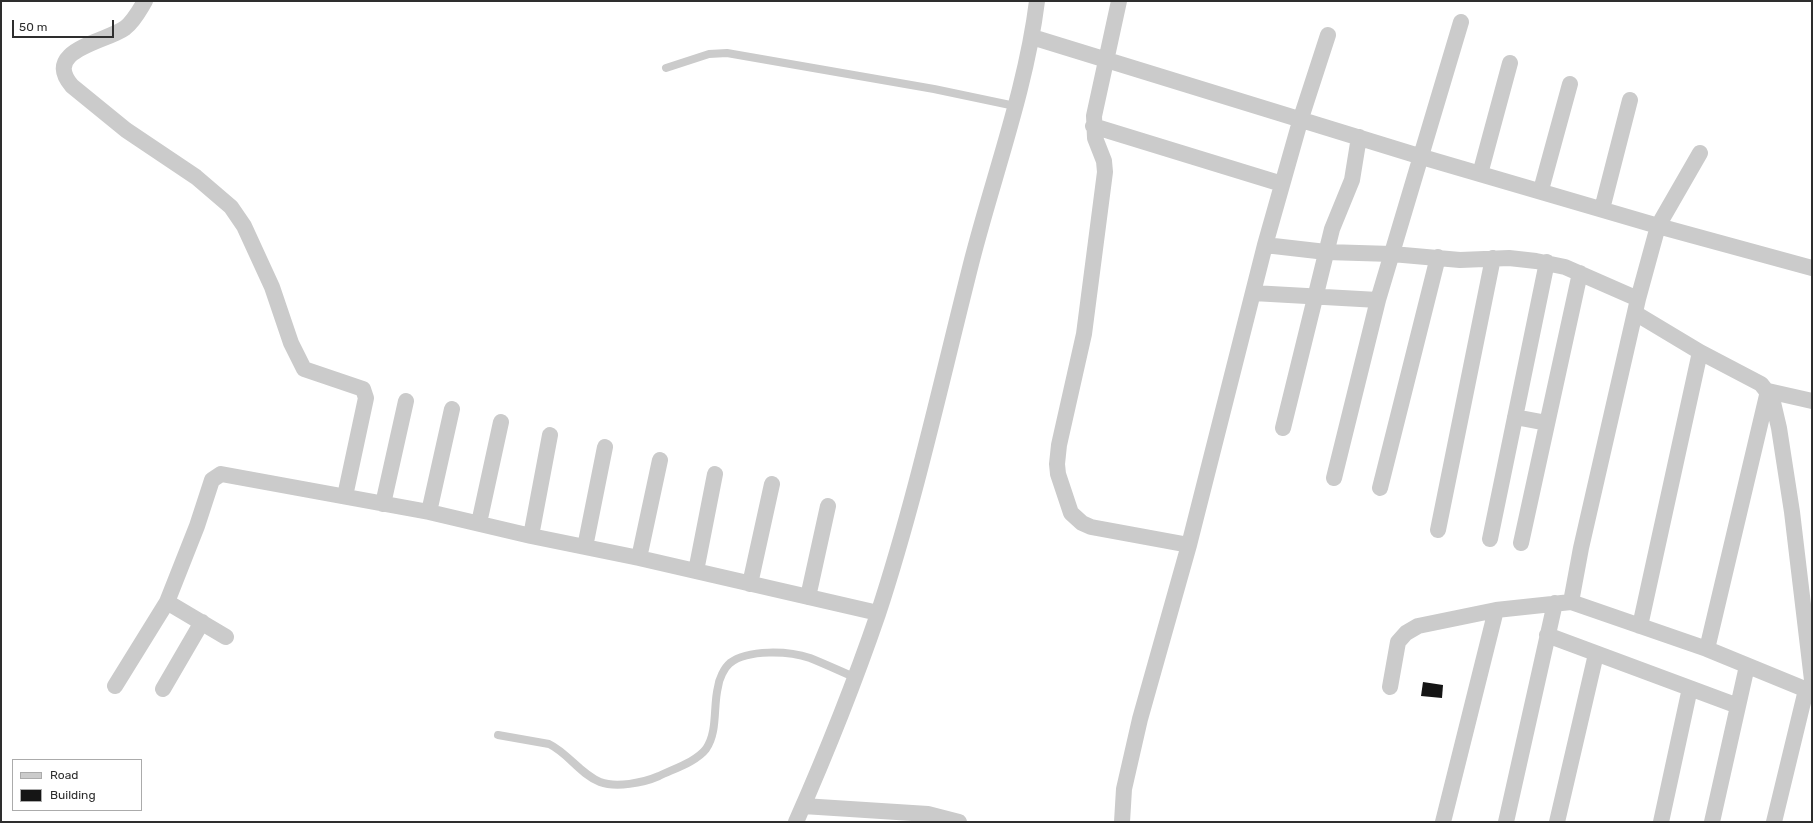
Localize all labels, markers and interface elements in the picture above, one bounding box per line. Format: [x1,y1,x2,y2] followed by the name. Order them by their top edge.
[14,12,116,38] scale bar
[19,20,47,34] text: 50 m
[12,759,142,811] legend
[50,768,78,782] text: Road
[50,788,96,802] text: Building

